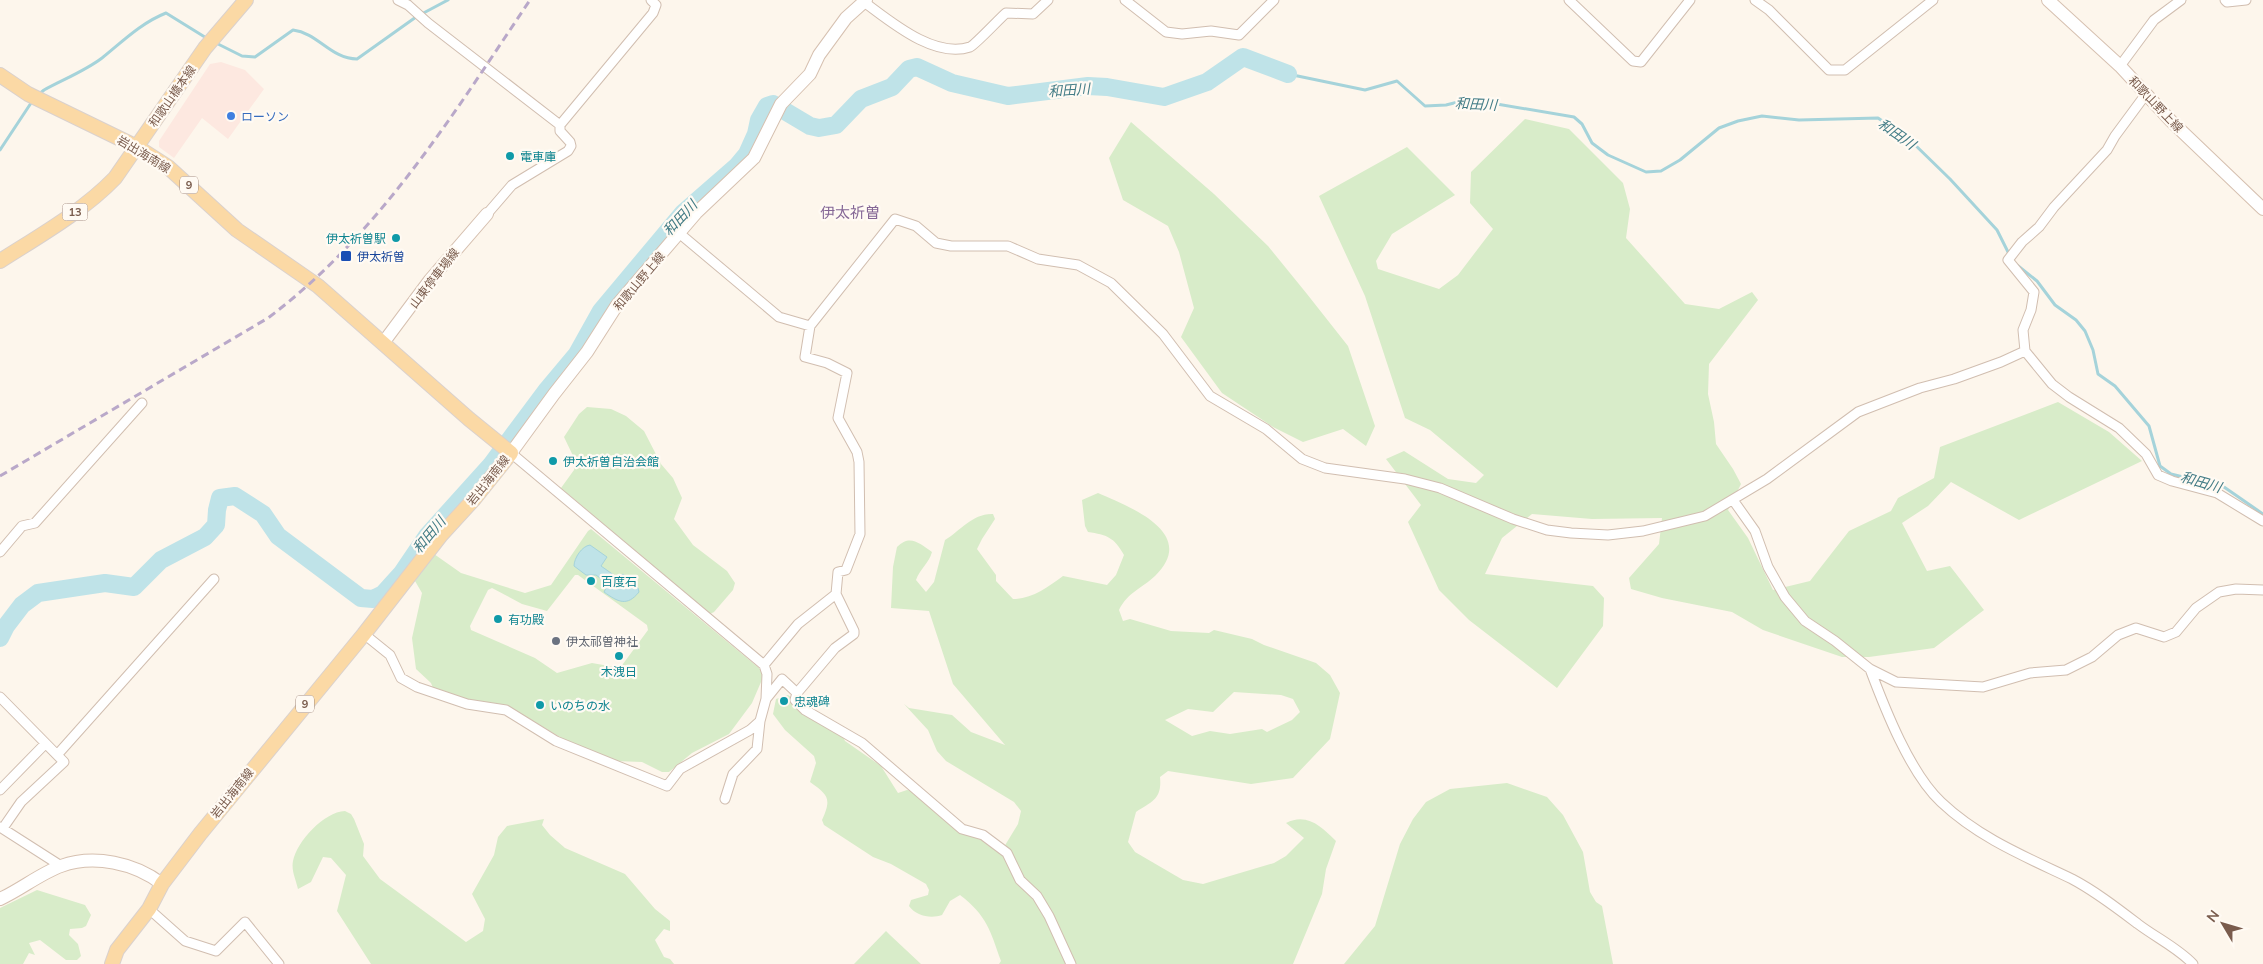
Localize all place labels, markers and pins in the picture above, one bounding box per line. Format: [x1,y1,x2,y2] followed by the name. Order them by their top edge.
[241,109,289,124] place label: ローソン
[225,110,237,122] marker: ローソン
[520,149,556,164] place label: 電車庫
[504,150,516,162] marker: 電車庫
[326,231,386,246] place label: 伊太祈曽駅
[390,232,402,244] marker: 伊太祈曽駅
[339,249,353,263] marker: 伊太祈曽
[357,249,405,264] place label: 伊太祈曽
[563,454,659,469] place label: 伊太祈曽自治会館
[547,455,559,467] marker: 伊太祈曽自治会館
[601,574,637,589] place label: 百度石
[585,575,597,587] marker: 百度石
[508,612,544,627] place label: 有功殿
[492,613,504,625] marker: 有功殿
[566,634,638,649] place label: 伊太祁曽神社
[550,635,562,647] marker: 伊太祁曽神社
[613,650,625,662] marker: 木洩日
[601,664,637,679] place label: 木洩日
[794,694,830,709] place label: 忠魂碑
[778,695,790,707] marker: 忠魂碑
[550,698,610,713] place label: いのちの水
[534,699,546,711] marker: いのちの水

